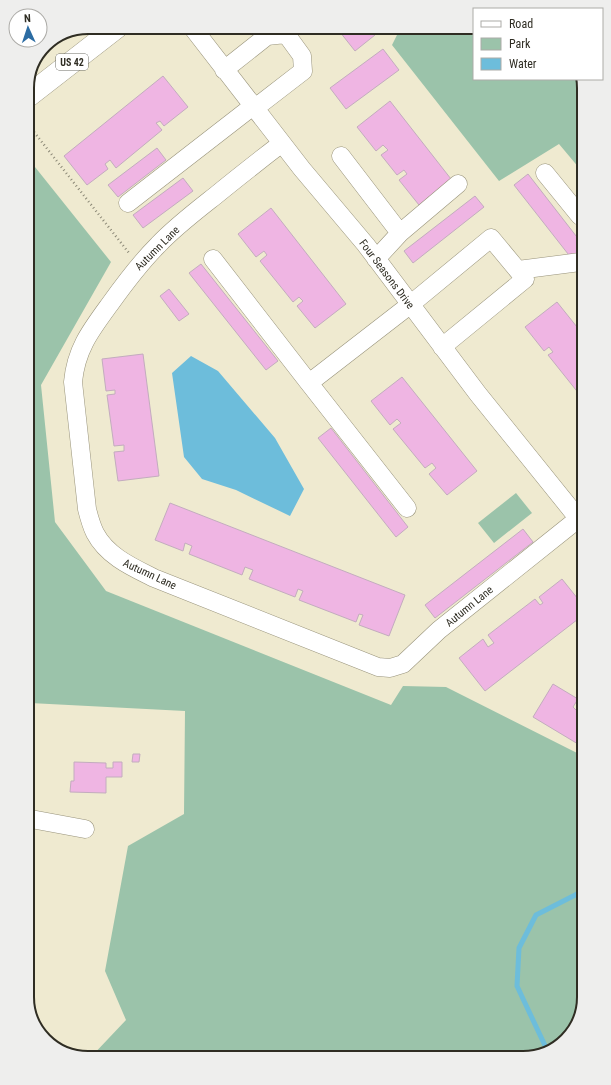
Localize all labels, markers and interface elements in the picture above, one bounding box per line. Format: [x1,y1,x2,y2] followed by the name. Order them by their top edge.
[8,8,48,48] north arrow
[473,8,603,80] legend
[24,12,31,25] text: N
[509,17,533,31] text: Road
[509,37,531,51] text: Park
[56,54,88,70] road number: US 42
[509,57,537,71] text: Water
[132,223,182,273] street label: Autumn Lane
[356,237,417,312] street label: Four Seasons Drive
[121,556,179,592] street label: Autumn Lane
[443,583,496,629] street label: Autumn Lane

